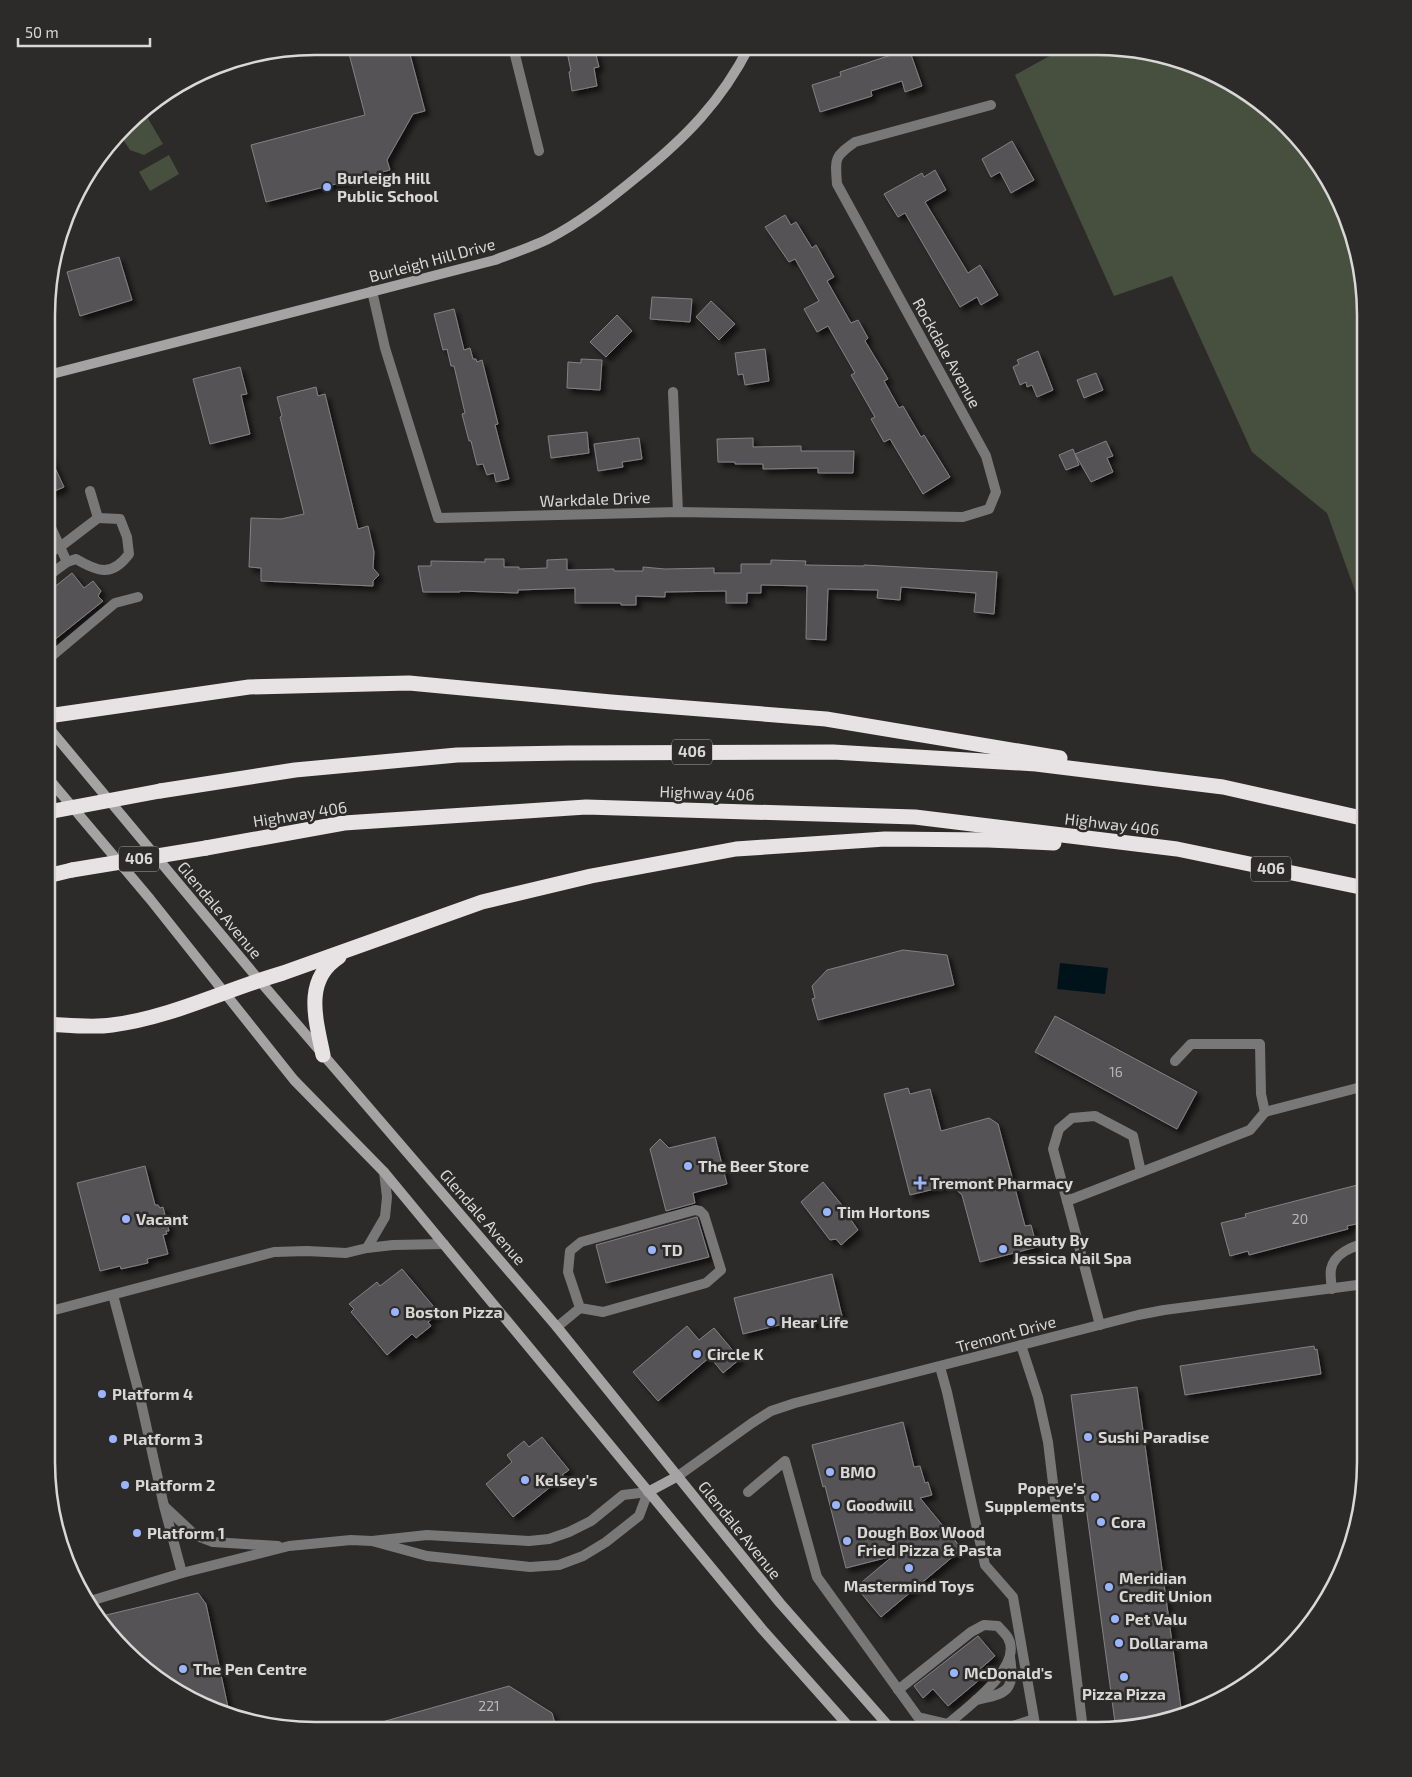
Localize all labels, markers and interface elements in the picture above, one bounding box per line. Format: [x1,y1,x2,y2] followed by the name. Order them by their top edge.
[18,15,150,47] scale bar
[25,23,59,41] text: 50 m
[337,168,439,205] place label: Burleigh Hill Public School
[321,181,333,193] marker: Burleigh Hill Public School
[367,234,497,286] street label: Burleigh Hill Drive
[909,294,986,411] street label: Rockdale Avenue
[539,487,651,510] street label: Warkdale Drive
[672,740,712,764] road number: 406
[659,781,755,804] street label: Highway 406
[251,797,348,830] street label: Highway 406
[1064,808,1160,839] street label: Highway 406
[119,846,159,872] road number: 406
[1251,856,1291,882] road number: 406
[174,857,266,962] street label: Glendale Avenue
[1109,1063,1123,1080] house number: 16
[698,1156,809,1175] place label: The Beer Store
[682,1160,694,1172] marker: The Beer Store
[437,1165,530,1268] street label: Glendale Avenue
[930,1173,1073,1193] place label: Tremont Pharmacy
[914,1177,926,1189] marker: Tremont Pharmacy
[837,1202,930,1221] place label: Tim Hortons
[821,1206,833,1218] marker: Tim Hortons
[136,1209,189,1228] place label: Vacant
[1292,1210,1308,1227] house number: 20
[120,1213,132,1225] marker: Vacant
[1013,1230,1132,1267] place label: Beauty By Jessica Nail Spa
[662,1240,683,1259] place label: TD
[997,1243,1009,1255] marker: Beauty By Jessica Nail Spa
[646,1244,658,1256] marker: TD
[405,1302,503,1321] place label: Boston Pizza
[389,1306,401,1318] marker: Boston Pizza
[954,1311,1058,1356] street label: Tremont Drive
[781,1312,849,1331] place label: Hear Life
[765,1316,777,1328] marker: Hear Life
[707,1344,764,1363] place label: Circle K
[691,1348,703,1360] marker: Circle K
[112,1384,193,1403] place label: Platform 4
[96,1388,108,1400] marker: Platform 4
[1098,1427,1209,1446] place label: Sushi Paradise
[123,1429,203,1448] place label: Platform 3
[1082,1431,1094,1443] marker: Sushi Paradise
[107,1433,119,1445] marker: Platform 3
[840,1462,876,1481] place label: BMO
[824,1466,836,1478] marker: BMO
[535,1470,598,1490] place label: Kelsey's
[519,1474,531,1486] marker: Kelsey's
[135,1475,215,1494] place label: Platform 2
[695,1477,786,1583] street label: Glendale Avenue
[985,1478,1085,1515] place label: Popeye's Supplements
[119,1479,131,1491] marker: Platform 2
[1089,1491,1101,1503] marker: Popeye's Supplements
[846,1495,914,1514] place label: Goodwill
[830,1499,842,1511] marker: Goodwill
[1111,1512,1146,1531] place label: Cora
[1095,1516,1107,1528] marker: Cora
[857,1522,1002,1559] place label: Dough Box Wood Fried Pizza & Pasta
[147,1523,225,1542] place label: Platform 1
[131,1527,143,1539] marker: Platform 1
[841,1535,853,1547] marker: Dough Box Wood Fried Pizza & Pasta
[903,1562,915,1574] marker: Mastermind Toys
[1119,1568,1212,1605] place label: Meridian Credit Union
[844,1576,974,1596] place label: Mastermind Toys
[1103,1581,1115,1593] marker: Meridian Credit Union
[1125,1609,1187,1628] place label: Pet Valu
[1109,1613,1121,1625] marker: Pet Valu
[1129,1633,1208,1652] place label: Dollarama
[1113,1637,1125,1649] marker: Dollarama
[193,1659,307,1678] place label: The Pen Centre
[177,1663,189,1675] marker: The Pen Centre
[964,1663,1053,1682] place label: McDonald's
[948,1667,960,1679] marker: McDonald's
[1118,1671,1130,1683] marker: Pizza Pizza
[1082,1684,1166,1703] place label: Pizza Pizza
[478,1697,500,1714] house number: 221

